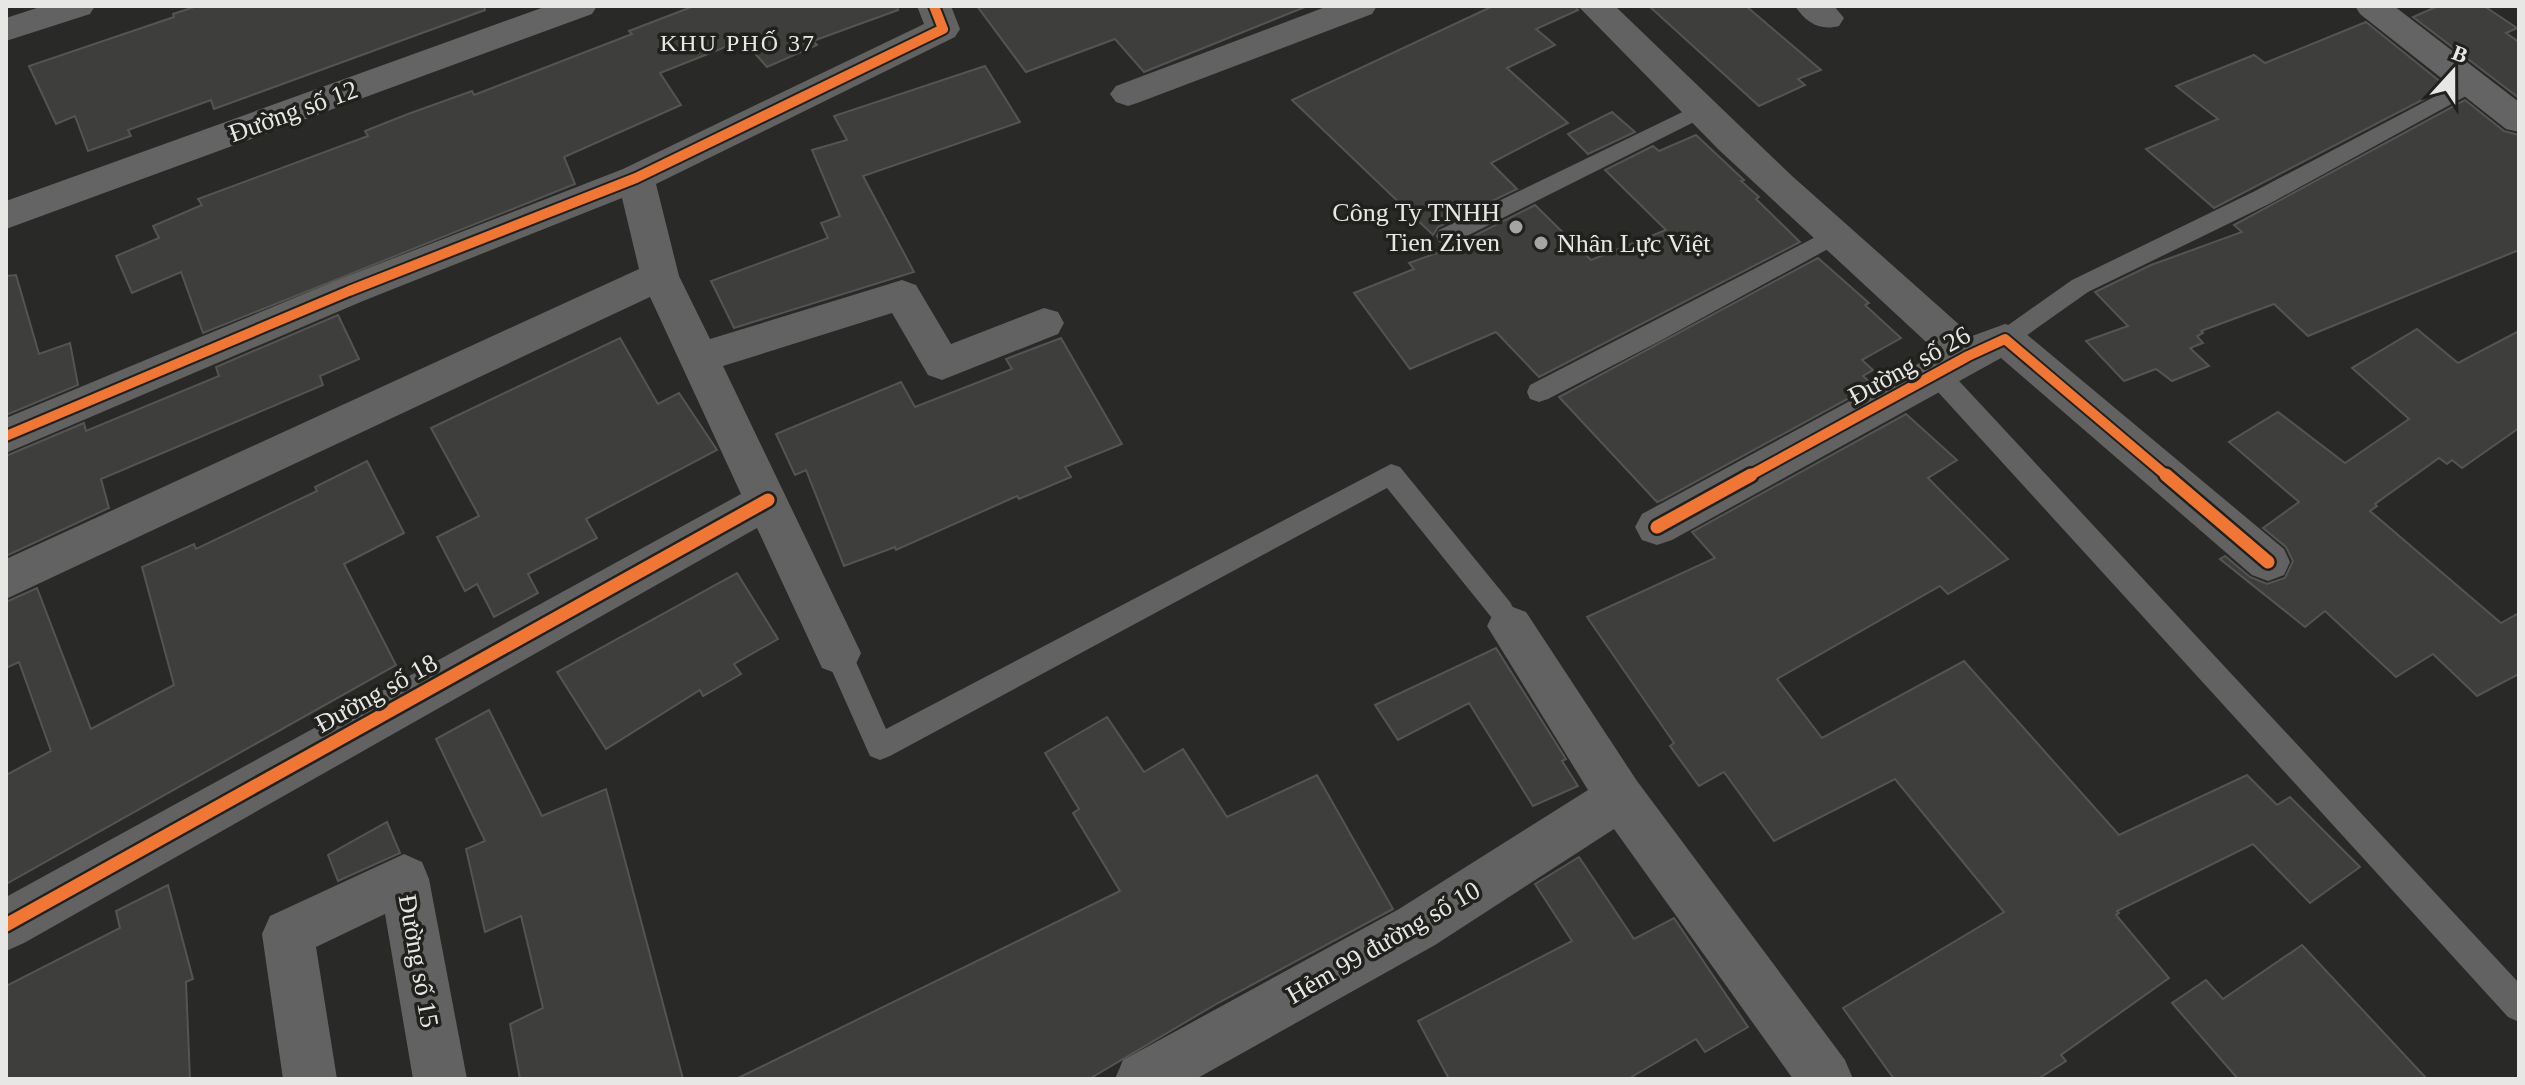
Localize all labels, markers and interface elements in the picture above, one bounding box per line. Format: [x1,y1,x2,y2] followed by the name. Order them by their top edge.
[660,30,816,56] district label: KHU PHỐ 37
[2413,32,2493,112] north arrow
[2449,39,2472,68] text: B
[225,75,361,148] street label: Đường số 12
[1332,198,1500,257] place label: Công Ty TNHH Tien Ziven
[1507,218,1525,236] marker: Công Ty TNHH Tien Ziven
[1557,229,1711,258] place label: Nhân Lực Việt
[1532,234,1550,252] marker: Nhân Lực Việt
[1843,320,1975,411] street label: Đường số 26
[310,648,442,739] street label: Đường số 18
[1281,875,1485,1010] street label: Hẻm 99 đường số 10
[393,892,444,1030] street label: Đường số 15

